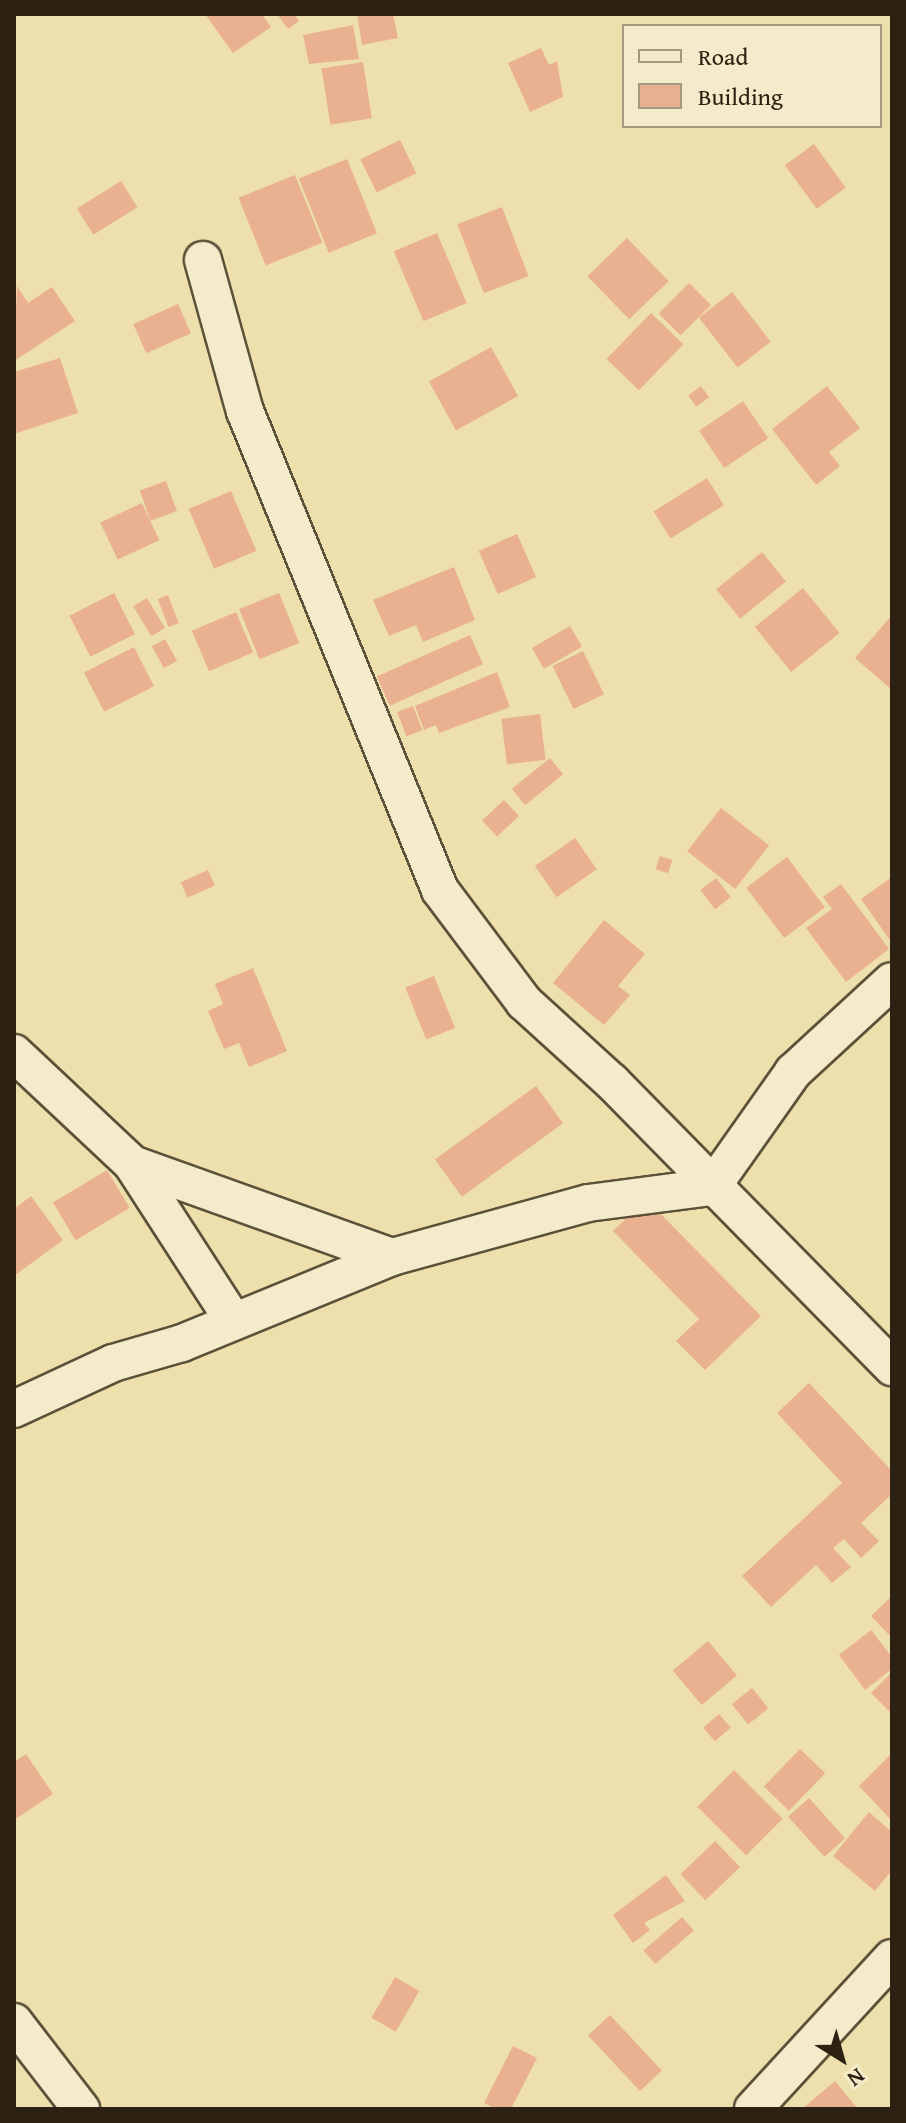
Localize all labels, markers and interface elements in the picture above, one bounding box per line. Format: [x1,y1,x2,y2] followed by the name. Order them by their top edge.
[622,24,882,128] legend
[698,39,748,74] text: Road
[698,79,783,114] text: Building
[802,2019,882,2099] north arrow
[841,2061,872,2095] text: N

